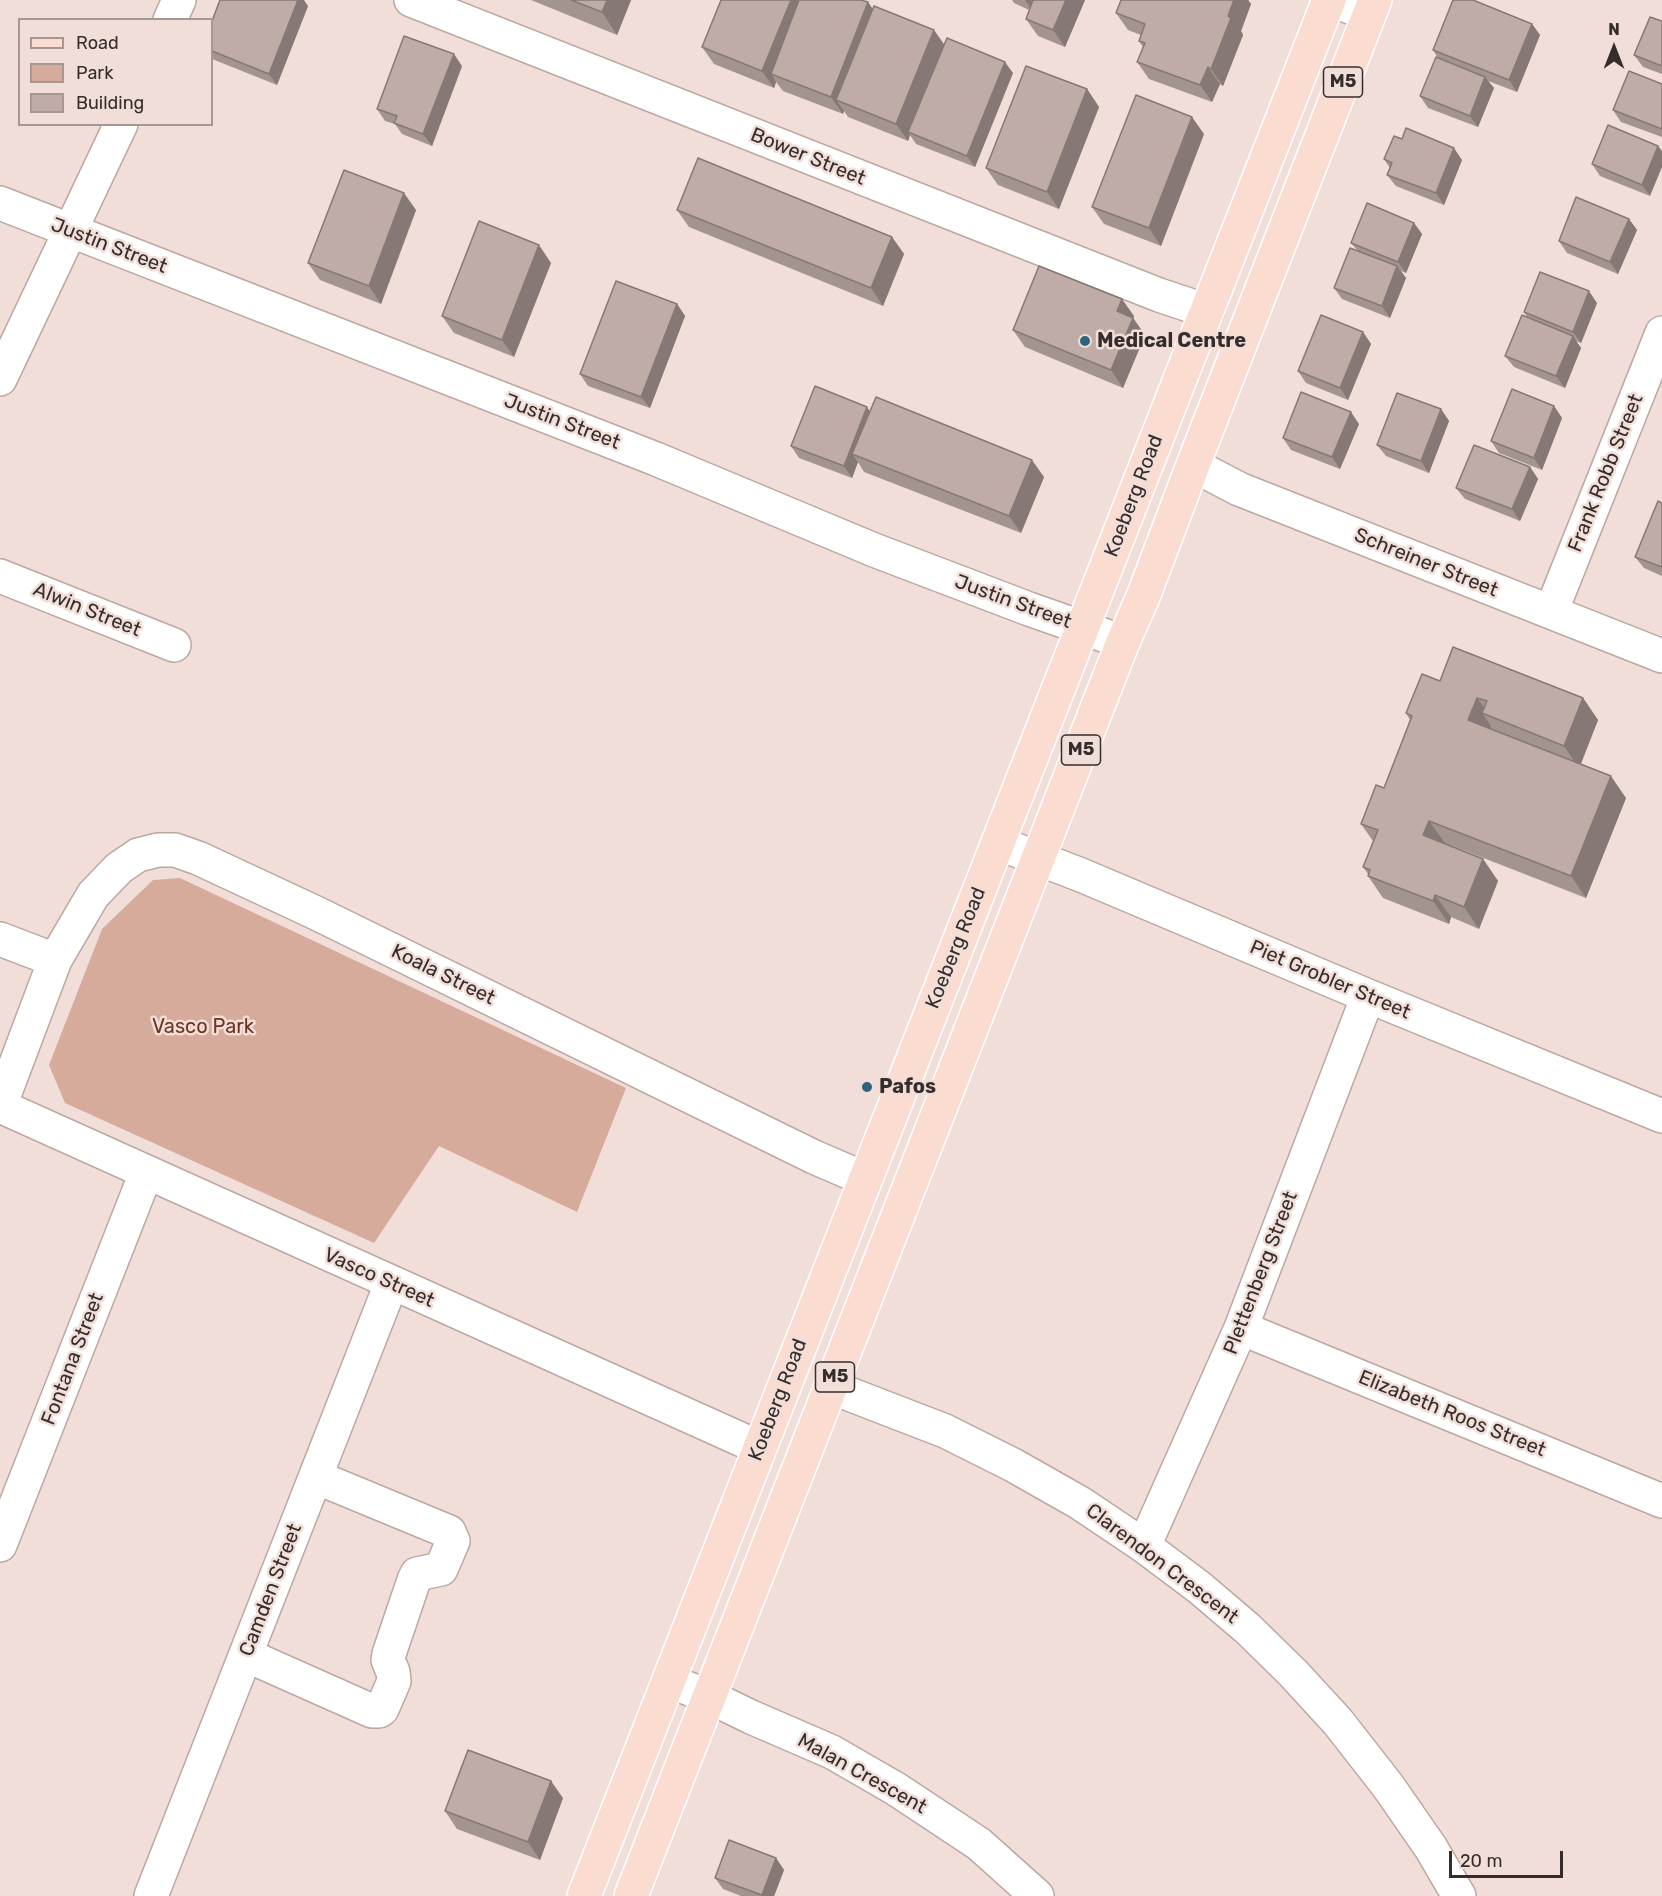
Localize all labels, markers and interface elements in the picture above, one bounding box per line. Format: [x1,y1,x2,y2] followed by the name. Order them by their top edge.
[18,18,213,126] legend
[1584,18,1644,78] north arrow
[1608,20,1620,39] text: N
[76,32,119,54] text: Road
[76,62,113,84] text: Park
[1324,67,1362,97] road number: M5
[76,92,144,114] text: Building
[747,123,869,191] street label: Bower Street
[48,213,170,279] street label: Justin Street
[1097,329,1246,353] place label: Medical Centre
[1078,334,1092,348] marker: Medical Centre
[501,389,623,455] street label: Justin Street
[1563,391,1649,555] street label: Frank Robb Street
[1100,432,1168,560] street label: Koeberg Road
[1351,523,1501,603] street label: Schreiner Street
[951,570,1075,634] street label: Justin Street
[30,578,144,642] street label: Alwin Street
[1062,735,1100,765] road number: M5
[921,884,991,1012] street label: Koeberg Road
[1246,935,1414,1025] street label: Piet Grobler Street
[387,940,499,1010] street label: Koala Street
[152,1015,254,1039] park label: Vasco Park
[879,1075,936,1099] place label: Pafos
[860,1080,874,1094] marker: Pafos
[1219,1188,1303,1358] street label: Plettenberg Street
[320,1243,438,1313] street label: Vasco Street
[37,1290,109,1428] street label: Fontana Street
[744,1336,812,1464] street label: Koeberg Road
[816,1362,854,1392] road number: M5
[1355,1365,1549,1463] street label: Elizabeth Roos Street
[1081,1499,1243,1629] street label: Clarendon Crescent
[235,1520,307,1660] street label: Camden Street
[793,1729,931,1819] street label: Malan Crescent
[1452,1839,1566,1877] scale bar
[1460,1850,1502,1872] text: 20 m

